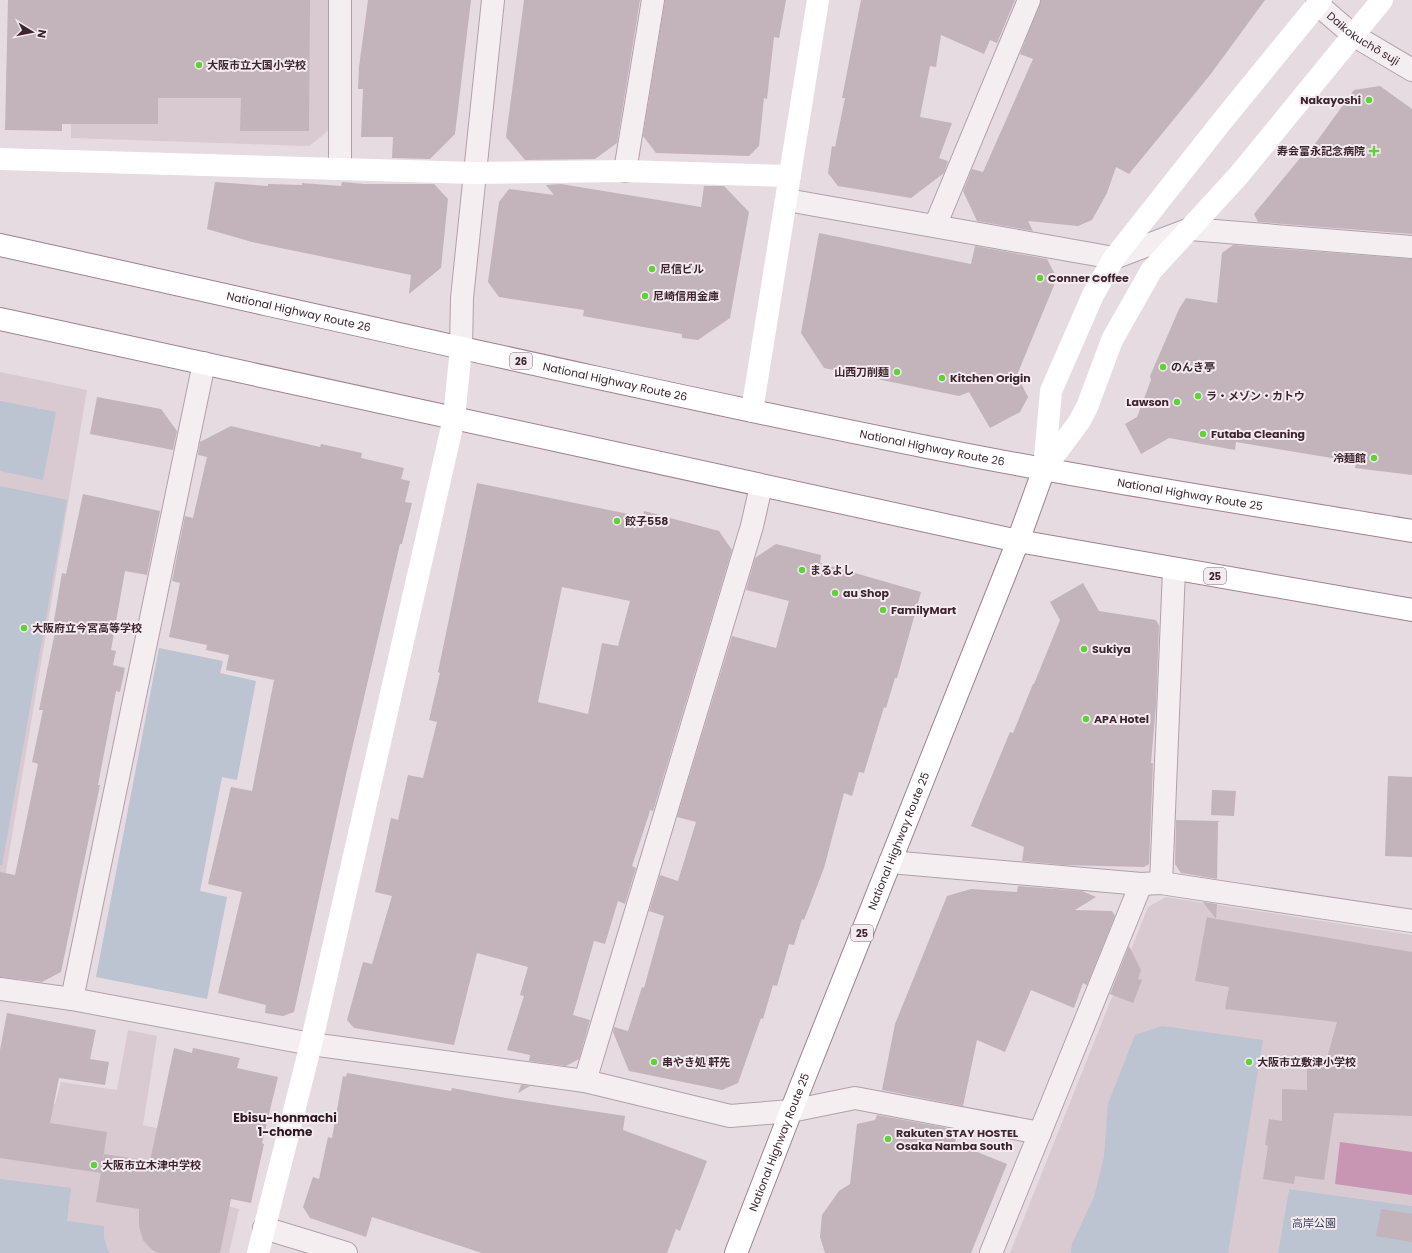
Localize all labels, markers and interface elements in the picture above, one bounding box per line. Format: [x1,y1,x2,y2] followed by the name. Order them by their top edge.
[1323,8,1403,69] street label: Daikokuchō suji
[12,12,52,52] north arrow
[33,28,50,39] text: N
[207,57,306,73] place label: 大阪市立大国小学校
[194,60,204,70] marker: 大阪市立大国小学校
[1300,92,1361,108] place label: Nakayoshi
[1364,95,1374,105] marker: Nakayoshi
[1277,143,1365,159] place label: 寿会富永記念病院
[1368,145,1380,157] marker: 寿会富永記念病院
[660,261,704,277] place label: 尼信ビル
[647,264,657,274] marker: 尼信ビル
[1048,270,1129,286] place label: Conner Coffee
[1035,273,1045,283] marker: Conner Coffee
[225,288,372,335] street label: National Highway Route 26
[653,288,719,304] place label: 尼崎信用金庫
[640,291,650,301] marker: 尼崎信用金庫
[510,353,532,369] road number: 26
[541,358,689,405] street label: National Highway Route 26
[1171,359,1215,375] place label: のんき亭
[1158,362,1168,372] marker: のんき亭
[834,364,889,380] place label: 山西刀削麺
[892,367,902,377] marker: 山西刀削麺
[950,370,1031,386] place label: Kitchen Origin
[937,373,947,383] marker: Kitchen Origin
[1206,388,1305,404] place label: ラ・メゾン・カトウ
[1193,391,1203,401] marker: ラ・メゾン・カトウ
[1126,394,1169,410] place label: Lawson
[1172,397,1182,407] marker: Lawson
[858,426,1006,470] street label: National Highway Route 26
[1211,426,1305,442] place label: Futaba Cleaning
[1198,429,1208,439] marker: Futaba Cleaning
[1333,450,1366,466] place label: 冷麺館
[1369,453,1379,463] marker: 冷麺館
[1116,474,1264,514] street label: National Highway Route 25
[625,513,668,529] place label: 餃子558
[612,516,622,526] marker: 餃子558
[810,562,854,578] place label: まるよし
[797,565,807,575] marker: まるよし
[1204,568,1226,584] road number: 25
[843,585,889,601] place label: au Shop
[830,588,840,598] marker: au Shop
[891,602,957,618] place label: FamilyMart
[878,605,888,615] marker: FamilyMart
[32,620,142,636] place label: 大阪府立今宮高等学校
[19,623,29,633] marker: 大阪府立今宮高等学校
[1092,641,1131,657] place label: Sukiya
[1079,644,1089,654] marker: Sukiya
[1094,711,1149,727] place label: APA Hotel
[1081,714,1091,724] marker: APA Hotel
[864,769,933,912] street label: National Highway Route 25
[851,925,873,941] road number: 25
[662,1054,730,1070] place label: 串やき処 軒先
[1257,1054,1356,1070] place label: 大阪市立敷津小学校
[649,1057,659,1067] marker: 串やき処 軒先
[1244,1057,1254,1067] marker: 大阪市立敷津小学校
[745,1070,813,1214] street label: National Highway Route 25
[233,1109,337,1140] district label: Ebisu-honmachi 1-chome
[896,1125,1019,1154] place label: Rakuten STAY HOSTEL Osaka Namba South
[883,1134,893,1144] marker: Rakuten STAY HOSTEL Osaka Namba South
[102,1157,201,1173] place label: 大阪市立木津中学校
[89,1160,99,1170] marker: 大阪市立木津中学校
[1292,1215,1336,1231] park label: 高岸公園

